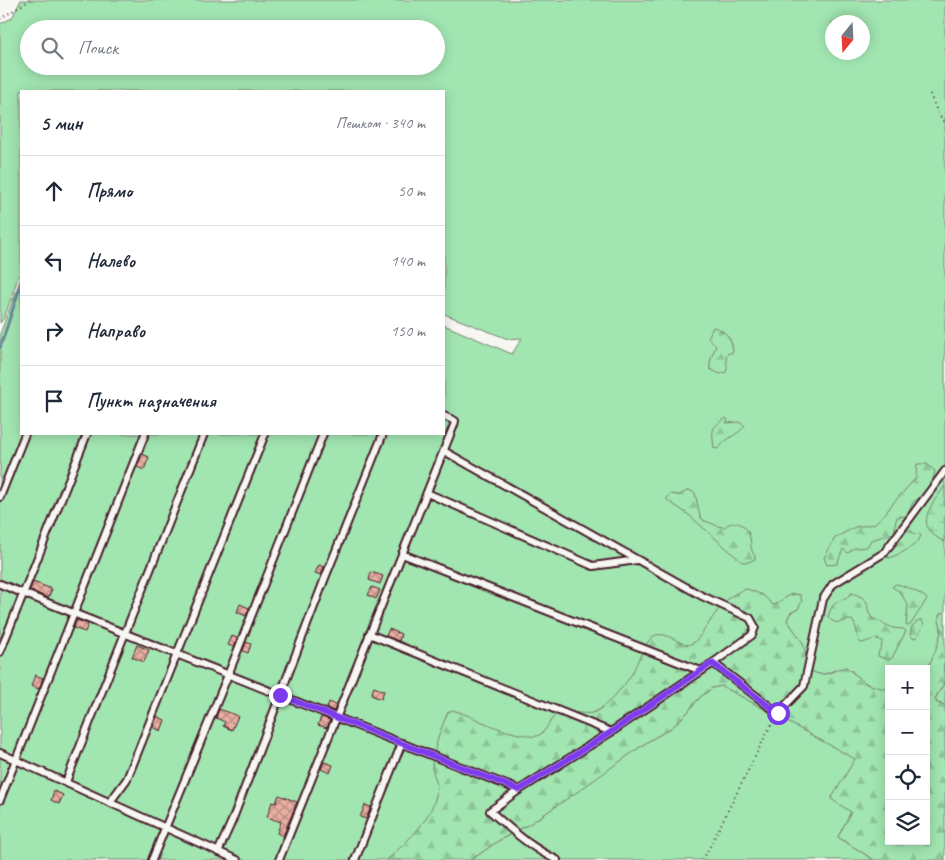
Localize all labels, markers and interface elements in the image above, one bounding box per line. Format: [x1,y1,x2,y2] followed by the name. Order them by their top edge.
[825,15,870,60] north arrow
[20,20,445,75] search box
[38,34,66,62] icon: search
[78,36,118,60] text: Поиск
[40,110,82,136] text: 5 мин
[336,113,425,133] text: Пешком · 340 m
[40,177,68,205] icon: ahead
[87,179,132,203] text: Прямо
[398,181,425,201] text: 50 m
[40,247,68,275] icon: left
[87,249,135,273] text: Налево
[391,251,425,271] text: 140 m
[40,317,68,345] icon: right
[87,319,145,343] text: Направо
[391,321,425,341] text: 150 m
[40,387,68,415] icon: arrive
[87,389,216,413] text: Пункт назначения
[885,665,930,845] map controls
[885,665,930,710] button: +
[269,684,292,707] route end
[767,702,790,725] route start
[885,710,930,755] button: −
[885,755,930,800] button: locate
[885,800,930,845] button: layers

